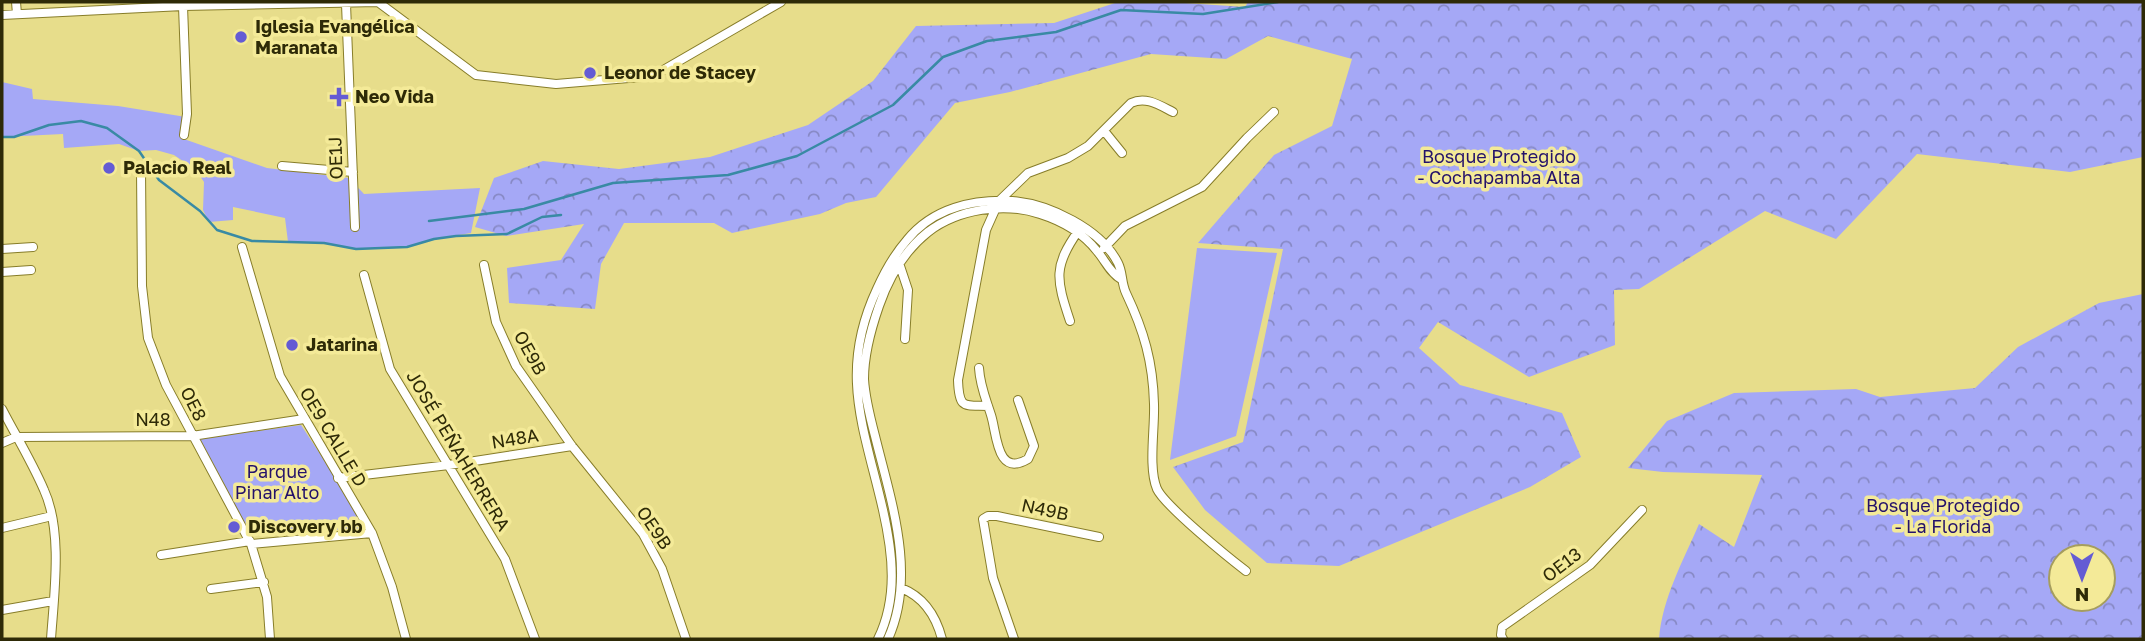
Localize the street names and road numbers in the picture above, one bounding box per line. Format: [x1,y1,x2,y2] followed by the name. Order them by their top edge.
[323,136,347,180] street label: OE1J
[510,327,552,379] street label: OE9B
[402,366,515,535] street label: JOSÉ PEÑAHERRERA
[176,383,212,424] street label: OE8
[296,383,372,490] street label: OE9 CALLE D
[135,408,171,430] street label: N48
[490,423,540,453] street label: N48A
[1020,493,1071,525] street label: N49B
[632,502,677,553] street label: OE9B
[1537,542,1585,586] street label: OE13

